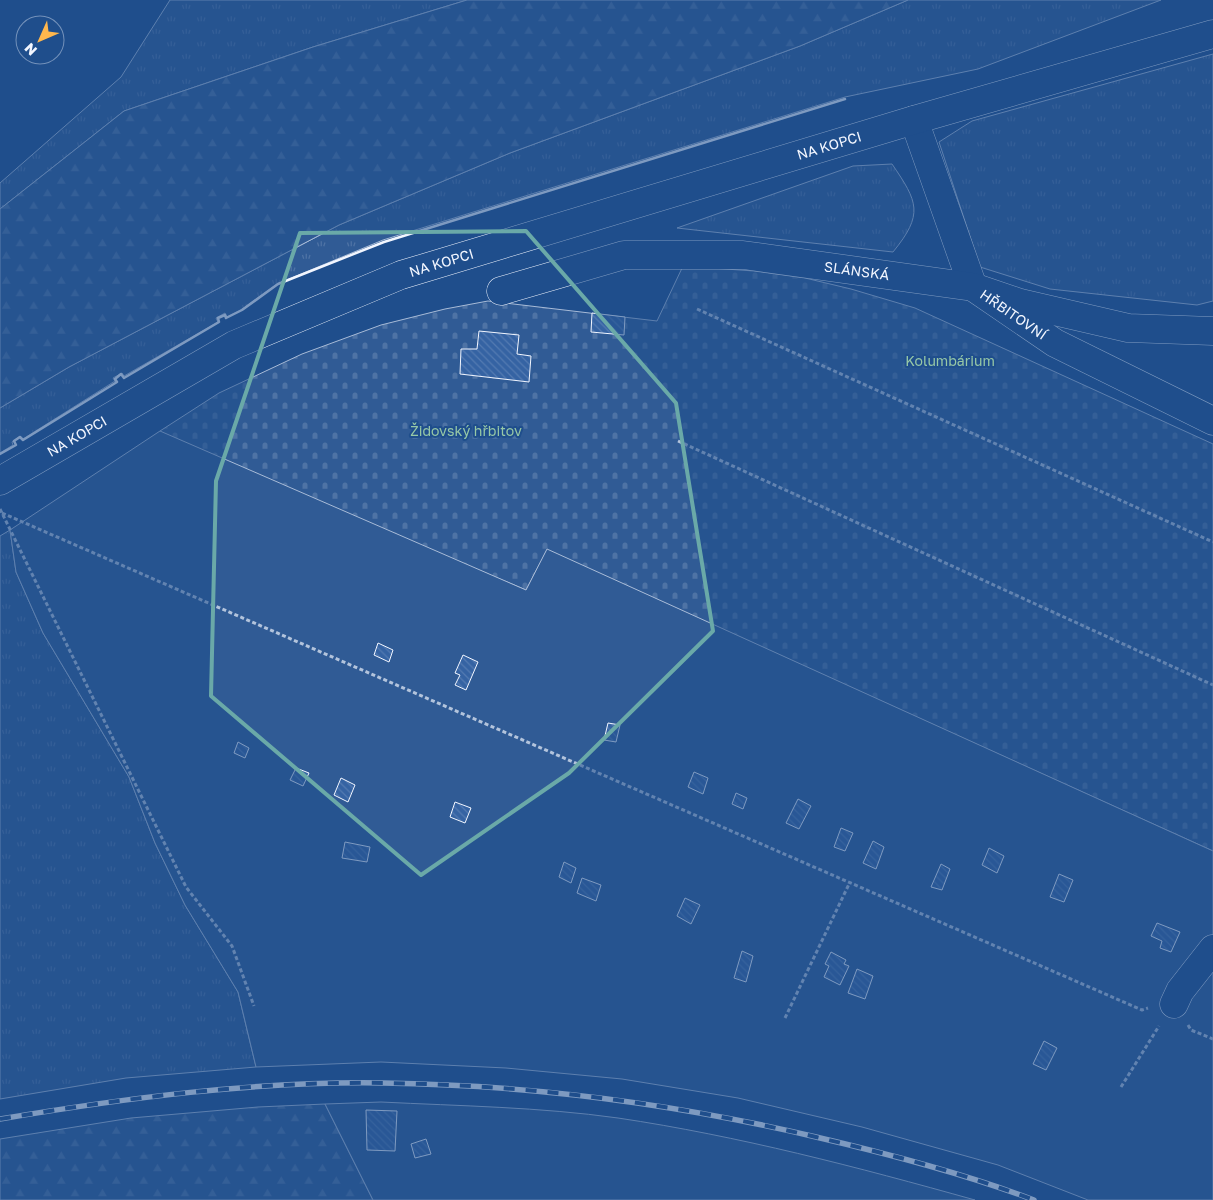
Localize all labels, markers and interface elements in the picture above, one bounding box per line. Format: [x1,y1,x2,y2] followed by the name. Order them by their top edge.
[15,15,65,65] north arrow
[21,40,40,59] text: N
[795,127,863,163] street label: NA KOPCI
[407,245,476,280] street label: NA KOPCI
[823,257,891,283] street label: SLÁNSKÁ
[977,285,1051,343] street label: HŘBITOVNÍ
[905,352,995,369] park label: Kolumbárium
[44,412,110,460] street label: NA KOPCI
[410,422,522,439] park label: Židovský hřbitov

